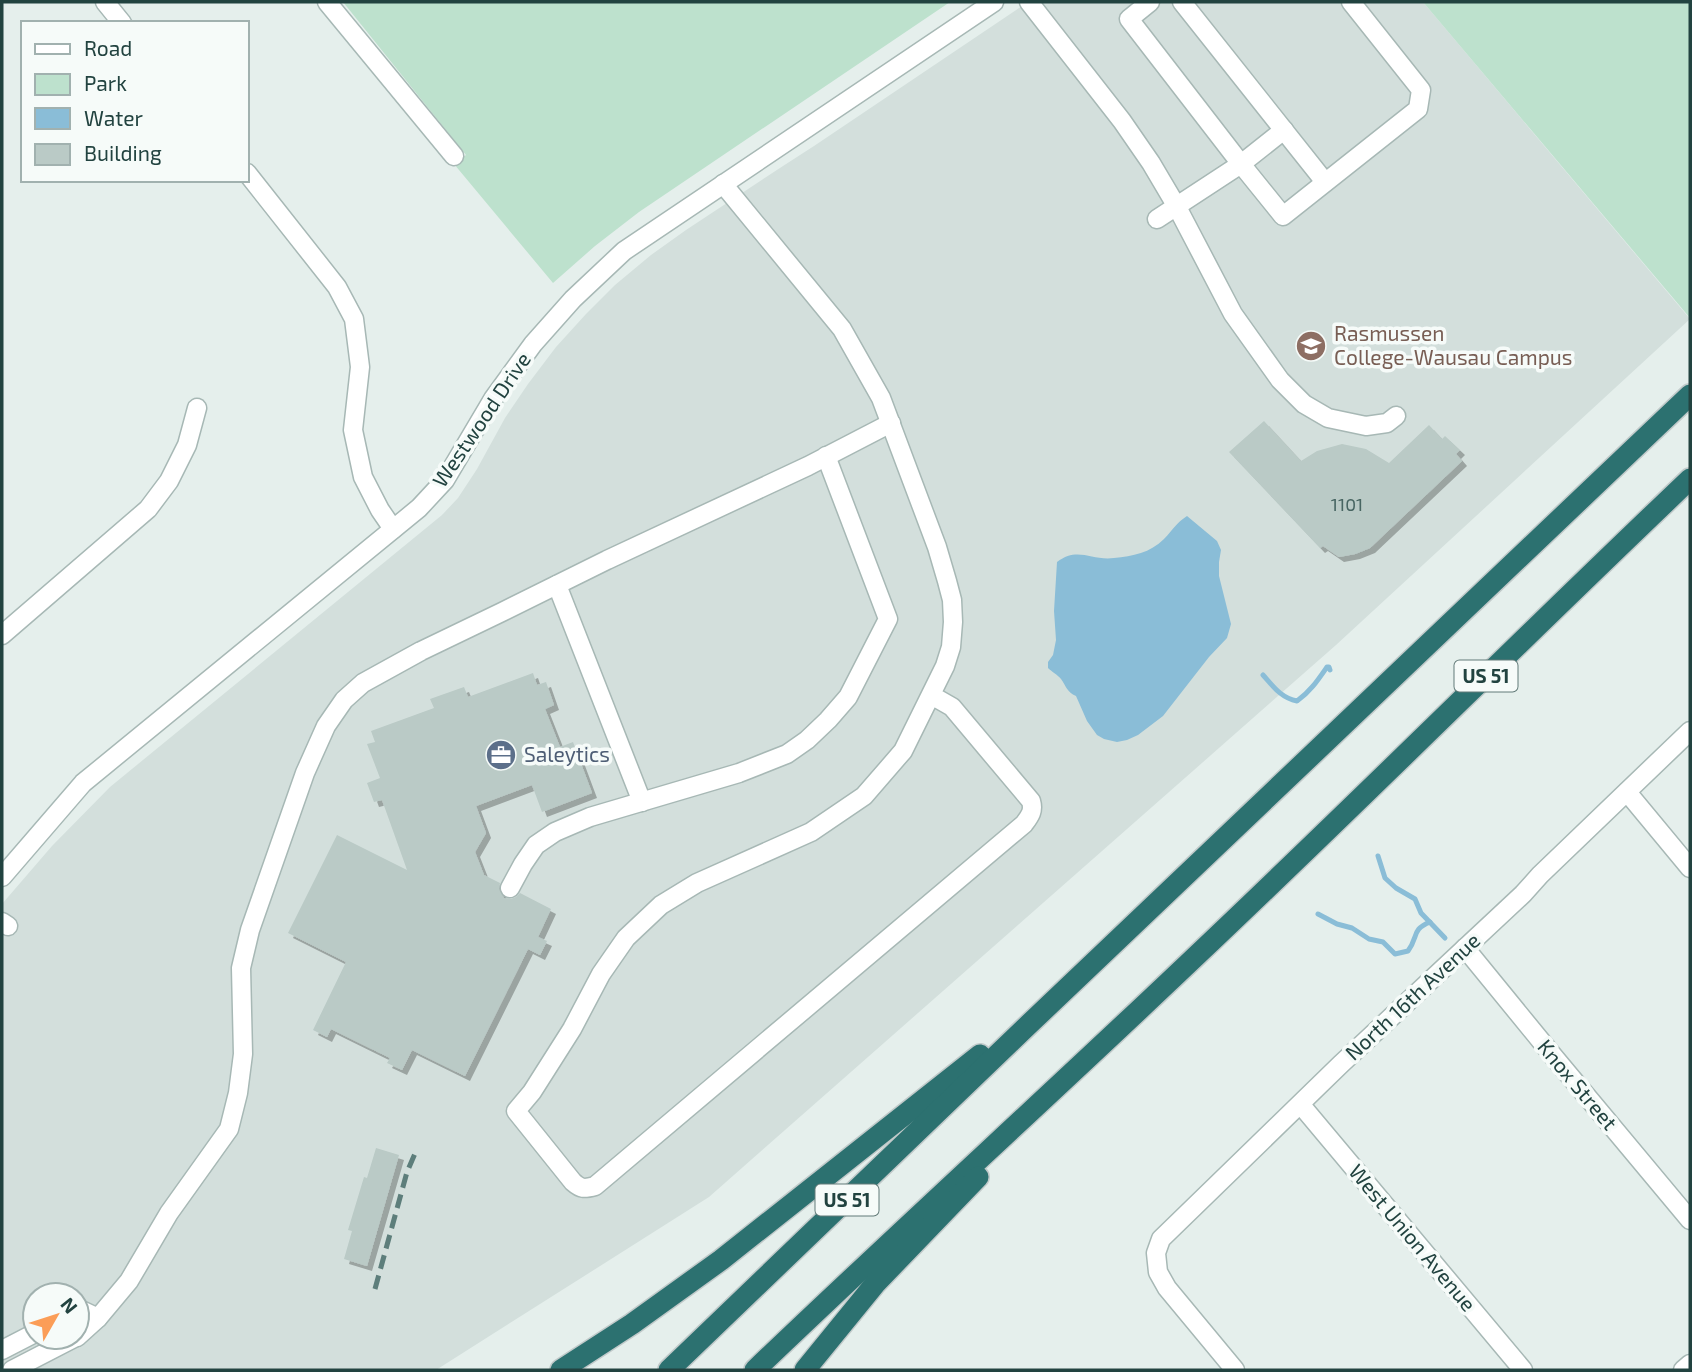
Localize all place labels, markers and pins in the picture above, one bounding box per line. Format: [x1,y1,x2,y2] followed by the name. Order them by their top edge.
[1334,320,1573,369] place label: Rasmussen College-Wausau Campus
[1294,329,1328,363] school or university icon: Rasmussen College-Wausau Campus
[484,738,518,772] office icon: Saleytics
[524,741,610,766] place label: Saleytics

